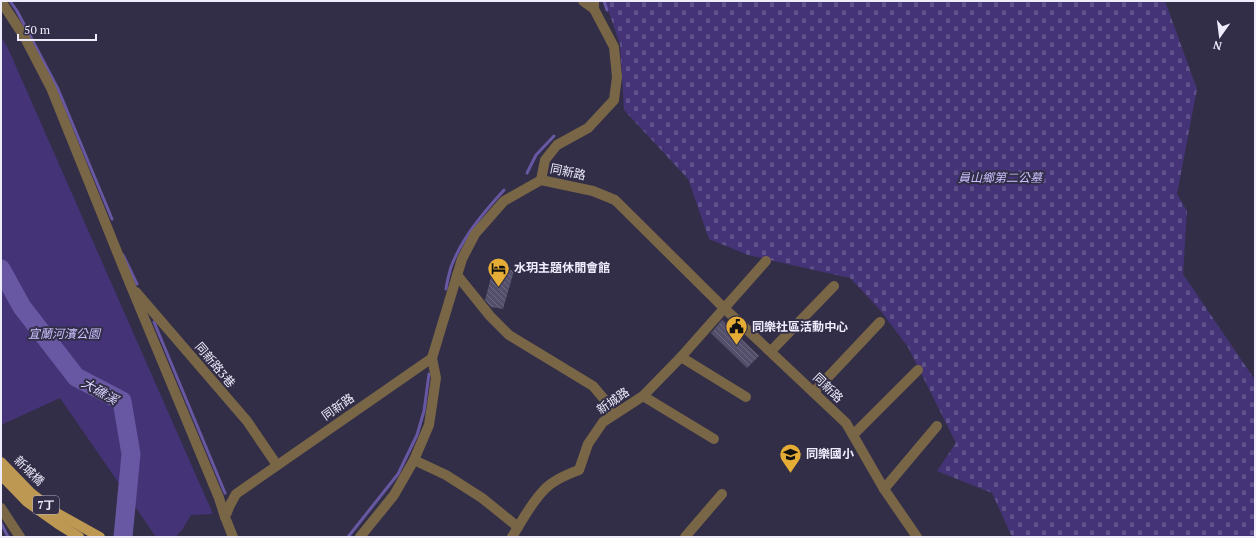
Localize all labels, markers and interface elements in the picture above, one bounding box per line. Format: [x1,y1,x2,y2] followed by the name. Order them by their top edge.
[18,16,96,42] scale bar
[1200,16,1240,56] north arrow
[24,22,51,37] text: 50 m
[1211,38,1223,54] text: N
[549,160,587,183] street label: 同新路
[958,170,1044,185] park label: 員山鄉第二公墓
[486,255,512,288] hotel icon: 水玥主題休閒會館
[514,260,610,275] place label: 水玥主題休閒會館
[724,314,750,347] public building icon: 同樂社區活動中心
[752,319,848,334] place label: 同樂社區活動中心
[28,326,102,341] park label: 宜蘭河濱公園
[192,339,239,390] street label: 同新路3巷
[810,370,847,406] street label: 同新路
[79,373,123,410] water label: 大礁溪
[594,384,632,417] street label: 新城路
[319,390,357,423] street label: 同新路
[777,441,803,474] school or university icon: 同樂國小
[806,446,854,461] place label: 同樂國小
[11,453,48,489] street label: 新城橋
[33,496,59,514] road number: 7丁

